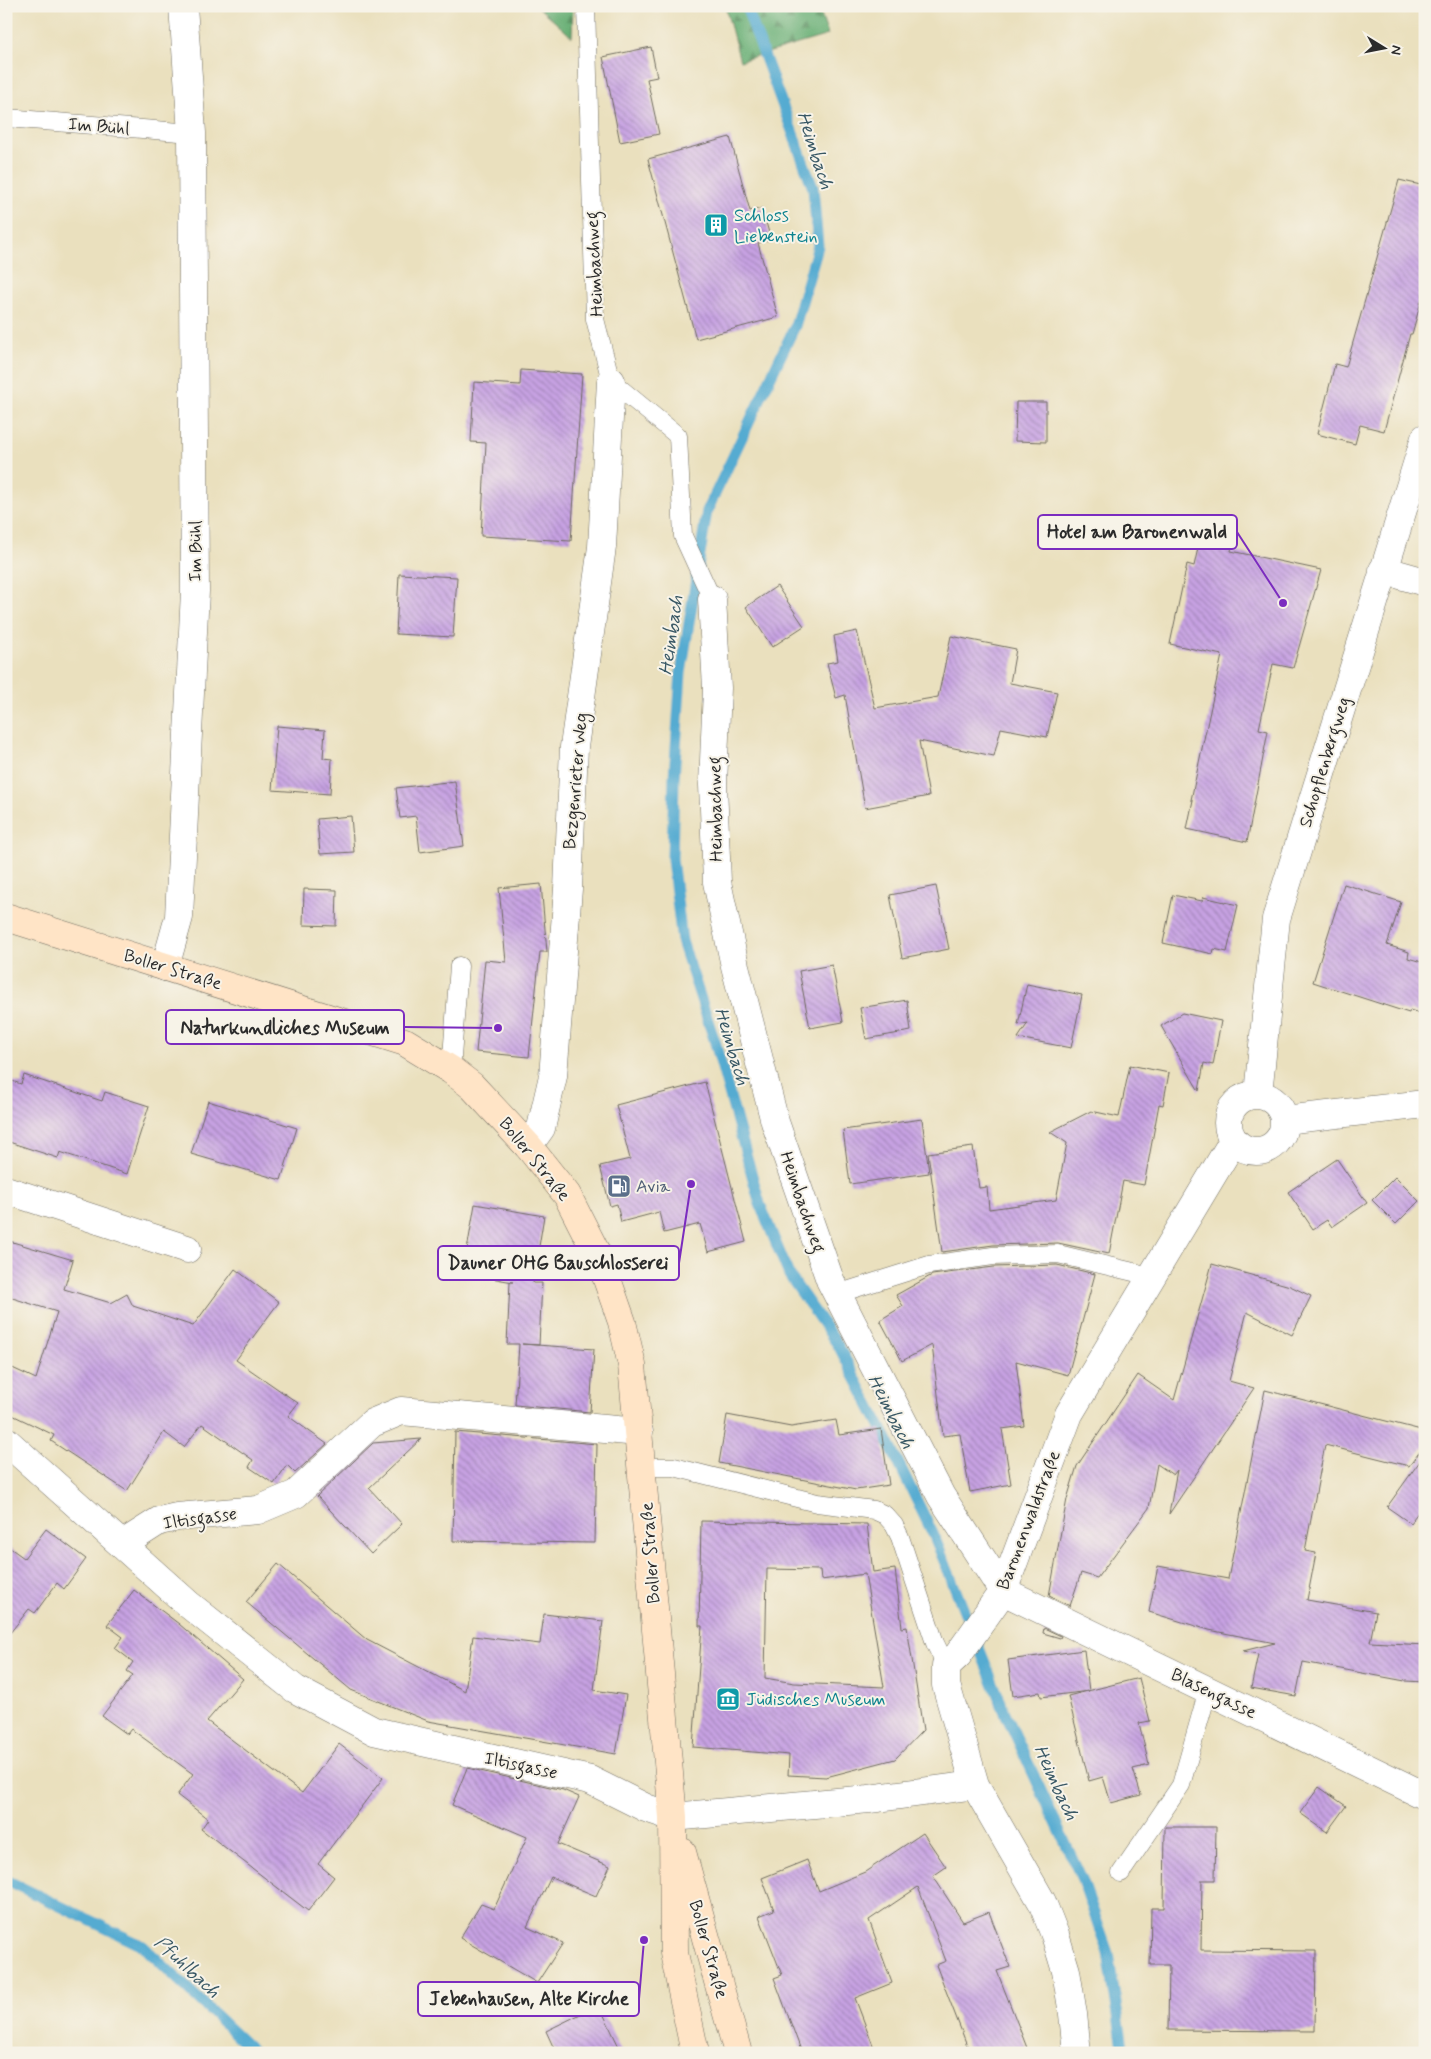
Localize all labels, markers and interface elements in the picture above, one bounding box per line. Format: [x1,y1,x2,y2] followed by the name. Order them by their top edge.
[1358,22,1408,72] north arrow
[1386,44,1405,56] text: N
[790,108,839,193] water label: Heimbach
[67,112,131,142] street label: Im Bühl
[734,204,818,249] place label: Schloss Liebenstein
[580,210,612,317] street label: Heimbachweg
[703,212,729,238] building icon: Schloss Liebenstein
[1038,515,1237,549] callout: Hotel am Baronenwald
[184,520,208,582] street label: Im Bühl
[1047,520,1227,545] text: Hotel am Baronenwald
[654,593,689,677] water label: Heimbach
[1294,694,1358,831] street label: Schopflenbergweg
[558,712,595,851] street label: Bezgenrieter Weg
[703,756,731,862] street label: Heimbachweg
[121,944,225,996] street label: Boller Straße
[708,1004,755,1089] water label: Heimbach
[166,1010,404,1044] callout: Naturkundliches Museum
[180,1016,390,1041] text: Naturkundliches Museum
[493,1113,576,1207] street label: Boller Straße
[772,1148,831,1257] street label: Heimbachweg
[606,1173,632,1199] fuel station icon: Avia
[636,1175,671,1199] place label: Avia
[438,1246,679,1280] callout: Dauner OHG Bauschlosserei
[448,1251,668,1276] text: Dauner OHG Bauschlosserei
[861,1370,920,1453] water label: Heimbach
[991,1447,1067,1594] street label: Baronenwaldstraße
[635,1501,667,1604] street label: Boller Straße
[162,1502,239,1538] street label: Iltisgasse
[1166,1663,1260,1727] street label: Blasengasse
[715,1686,741,1712] museum icon: Jüdisches Museum
[746,1688,886,1712] place label: Jüdisches Museum
[1027,1741,1084,1825] water label: Heimbach
[482,1747,560,1787] street label: Iltisgasse
[683,1897,734,2001] street label: Boller Straße
[149,1930,225,2004] water label: Pfuhlbach
[418,1982,639,2016] callout: Jebenhausen, Alte Kirche
[429,1987,630,2012] text: Jebenhausen, Alte Kirche

